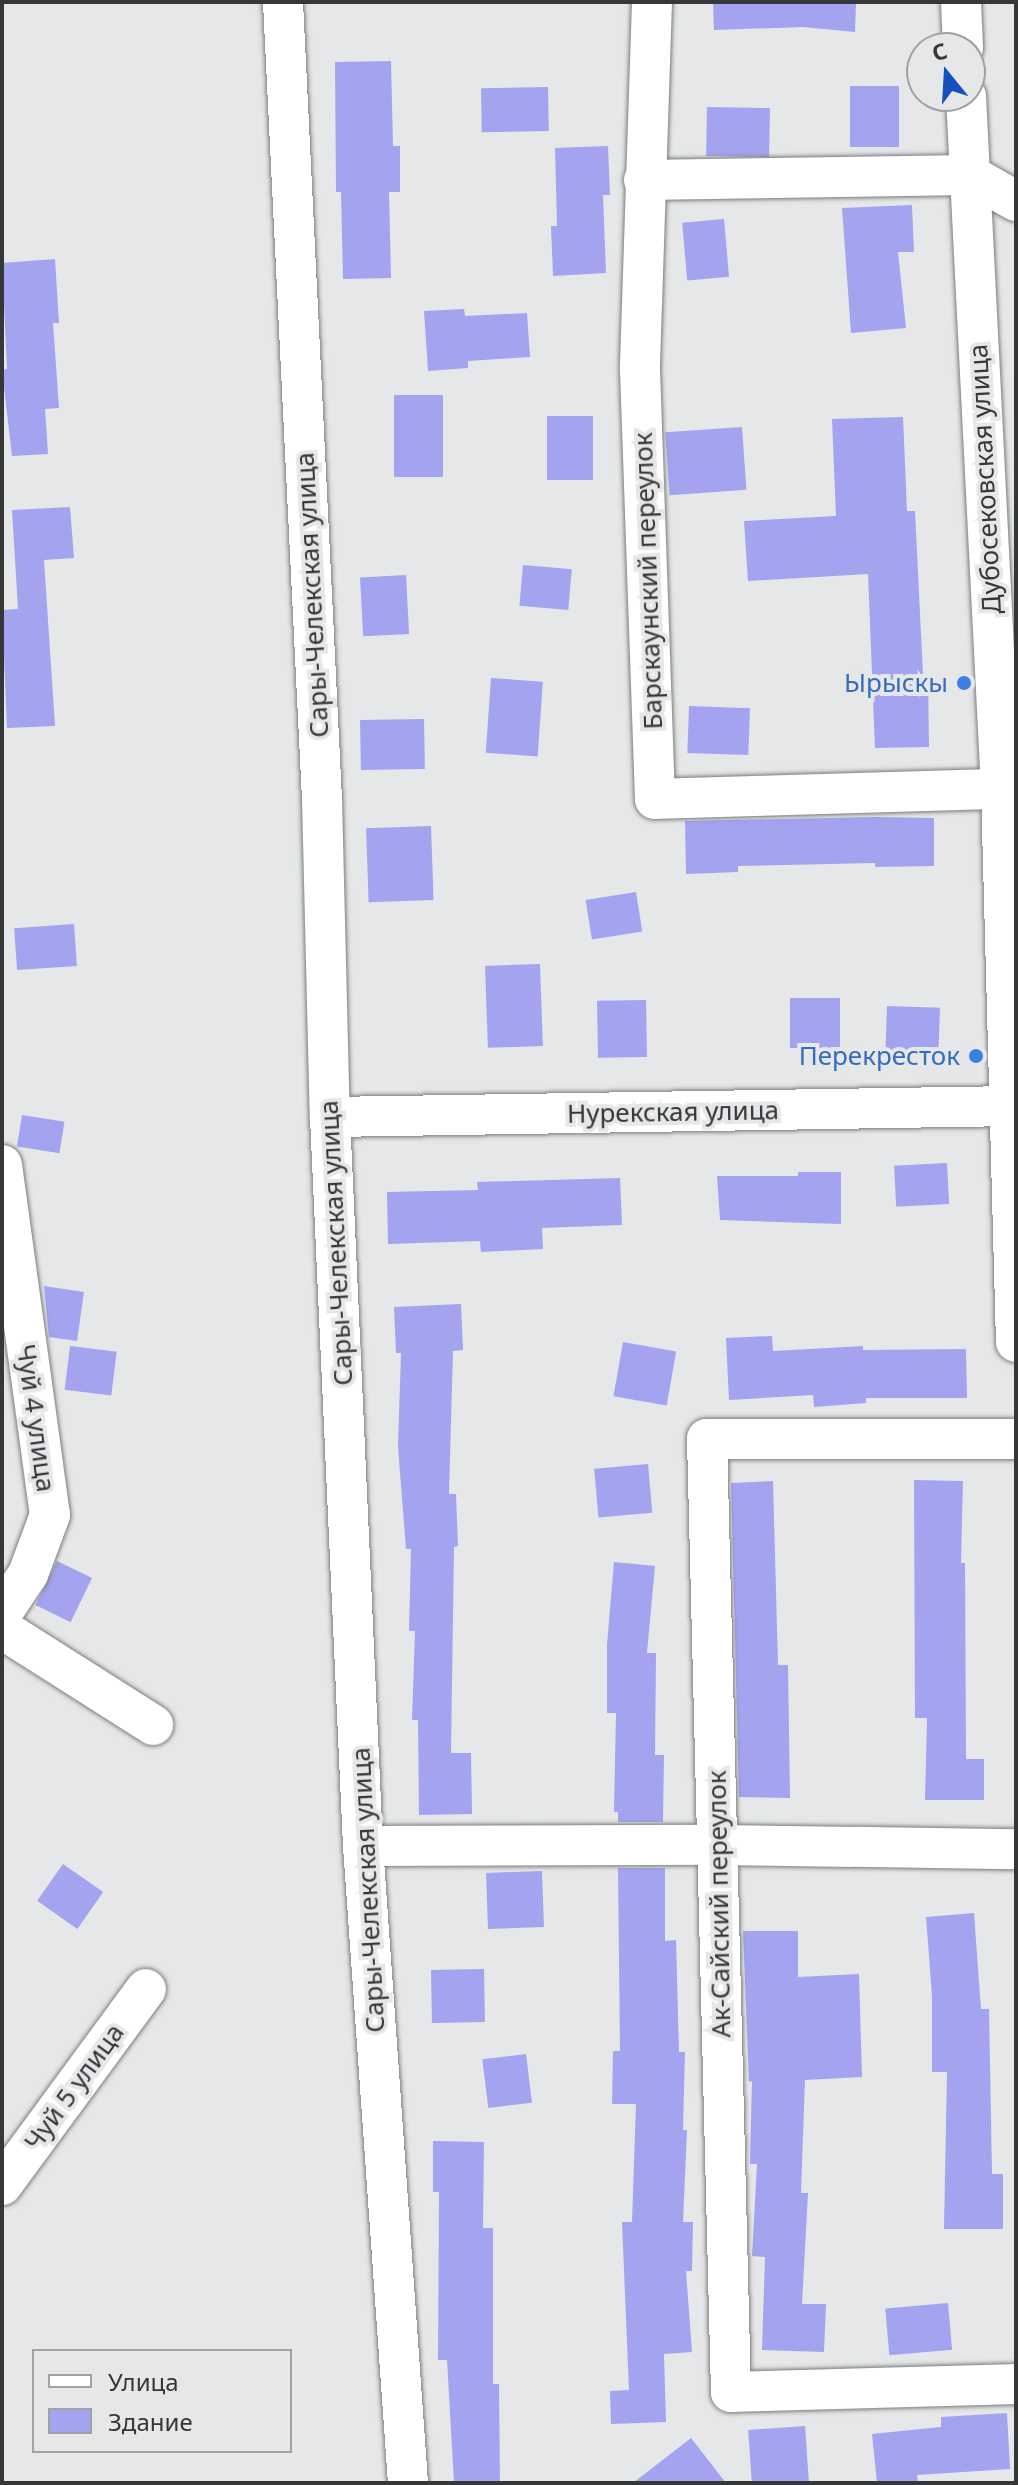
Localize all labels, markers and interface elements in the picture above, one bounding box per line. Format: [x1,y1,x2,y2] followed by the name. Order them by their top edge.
[906,32,986,112] north arrow
[928,35,951,68] text: С
[962,343,1008,615] street label: Дубосековская улица
[627,432,669,730] street label: Барскаунский переулок
[289,452,335,738] street label: Сары-Челекская улица
[844,667,948,699] place label: Ырыскы
[955,674,973,692] marker: Ырыскы
[799,1040,960,1072] place label: Перекресток
[967,1047,985,1065] marker: Перекресток
[567,1095,779,1129] street label: Нурекская улица
[313,1100,359,1386] street label: Сары-Челекская улица
[10,1342,62,1494] street label: Чуй 4 улица
[345,1747,391,2033] street label: Сары-Челекская улица
[701,1770,737,2038] street label: Ак-Сайский переулок
[18,2018,130,2156] street label: Чуй 5 улица
[32,2349,292,2453] legend
[108,2365,179,2398] text: Улица
[108,2405,193,2438] text: Здание

